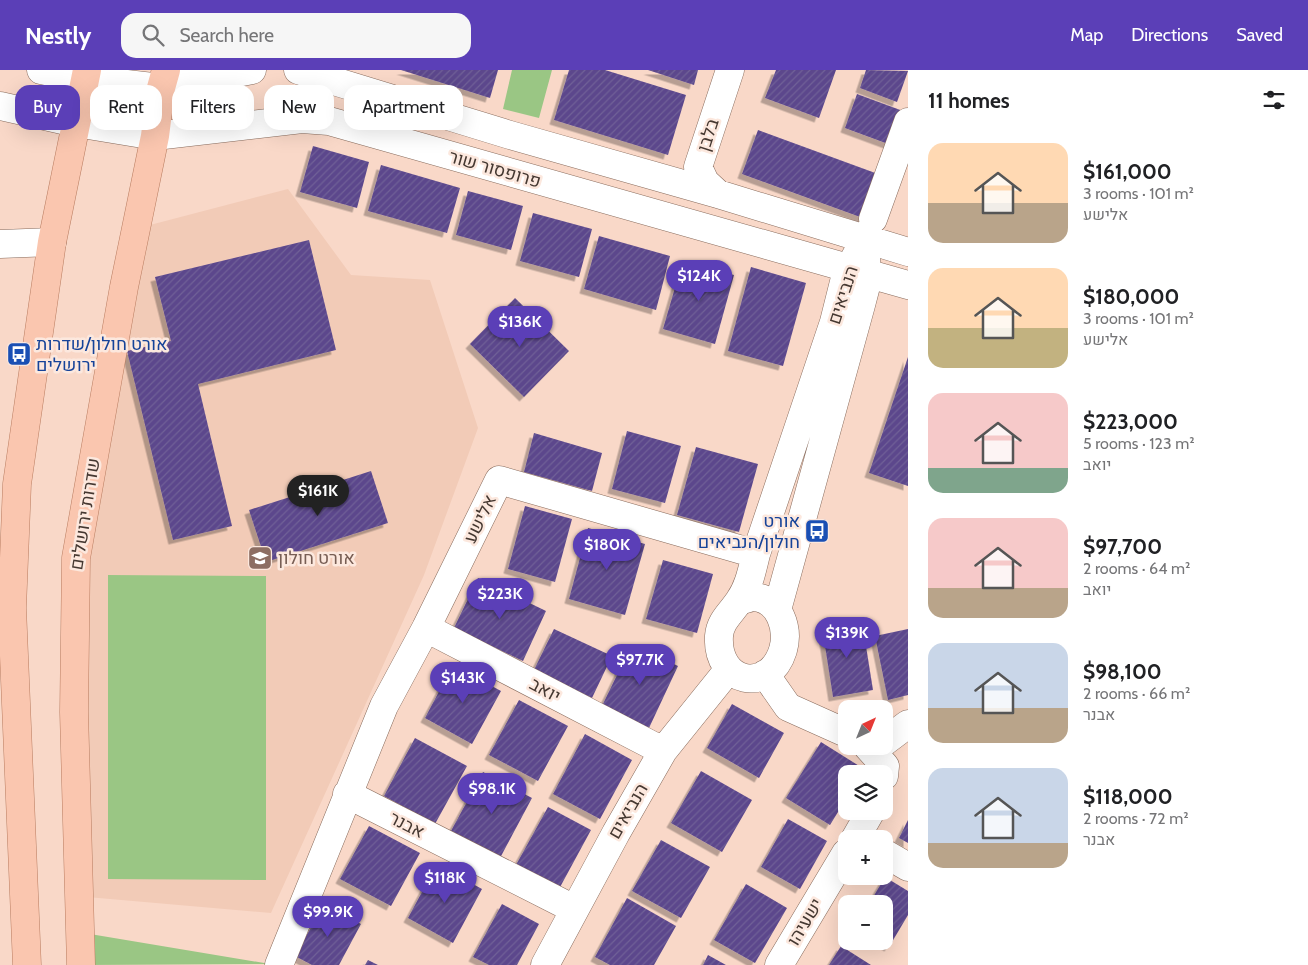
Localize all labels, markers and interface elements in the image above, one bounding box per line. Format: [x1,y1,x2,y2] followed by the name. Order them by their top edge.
[121,13,471,58] search box
[25,21,91,50] text: Nestly
[139,21,167,49] icon: search
[179,24,274,47] text: Search here
[1070,24,1103,46] text: Map
[1131,24,1208,46] text: Directions
[1236,24,1283,46] text: Saved
[15,85,80,130] chip: Buy
[90,85,162,130] chip: Rent
[172,85,254,130] chip: Filters
[264,85,334,130] chip: New
[344,85,463,130] chip: Apartment
[1260,86,1288,114] icon: filters
[928,88,1010,113] text: 11 homes
[692,115,724,154] street label: בלבן
[446,145,544,193] street label: פרופסור שור
[1083,159,1172,184] text: $161,000
[968,163,1028,223] icon: home
[1083,184,1194,203] text: 3 rooms · 101 m²
[1083,205,1128,224] text: אלישע
[664,260,734,302] pin: $124K
[823,263,863,327] street label: הנביאים
[677,266,721,285] text: $124K
[1083,284,1179,309] text: $180,000
[968,288,1028,348] icon: home
[485,306,555,348] pin: $136K
[1083,309,1194,328] text: 3 rooms · 101 m²
[499,312,541,331] text: $136K
[1083,330,1128,349] text: אלישע
[36,333,168,376] place label: אורט חולון/שדרות ירושלים
[6,341,32,367] bus stop icon: אורט חולון/שדרות ירושלים
[1083,409,1178,434] text: $223,000
[968,413,1028,473] icon: home
[1083,434,1195,453] text: 5 rooms · 123 m²
[1083,455,1111,474] text: יואב
[65,456,105,572] street label: שדרות ירושלים
[283,474,353,517] pin: $161K
[298,481,338,500] text: $161K
[459,491,501,547] street label: אלישע
[698,510,800,553] place label: אורט חולון/הנביאים
[804,518,830,544] bus stop icon: אורט חולון/הנביאים
[572,528,642,571] pin: $180K
[1083,534,1162,559] text: $97,700
[584,535,630,554] text: $180K
[968,538,1028,598] icon: home
[247,545,273,571] school or university icon: אורט חולון
[278,547,355,569] place label: אורט חולון
[1083,559,1190,578] text: 2 rooms · 64 m²
[465,578,535,620] pin: $223K
[1083,580,1111,599] text: יואב
[478,584,522,603] text: $223K
[812,616,882,659] pin: $139K
[826,623,868,642] text: $139K
[599,644,681,686] pin: $97.7K
[616,650,664,669] text: $97.7K
[1083,659,1162,684] text: $98,100
[428,662,498,704] pin: $143K
[968,663,1028,723] icon: home
[441,668,485,687] text: $143K
[526,673,564,707] street label: יואב
[1083,684,1190,703] text: 2 rooms · 66 m²
[838,700,892,755] north arrow
[838,700,893,950] map controls
[1083,705,1115,724] text: אבנר
[838,765,893,820] button: layers
[451,772,533,815] pin: $98.1K
[468,779,516,798] text: $98.1K
[603,779,653,843] street label: הנביאים
[1083,784,1173,809] text: $118,000
[968,788,1028,848] icon: home
[386,807,428,843] street label: אבנר
[1083,809,1188,828] text: 2 rooms · 72 m²
[838,830,893,885] button: +
[1083,830,1115,849] text: אבנר
[410,862,480,904] pin: $118K
[425,868,465,887] text: $118K
[782,894,828,950] street label: ישעיהו
[838,895,893,950] button: −
[287,896,369,938] pin: $99.9K
[303,902,353,921] text: $99.9K

